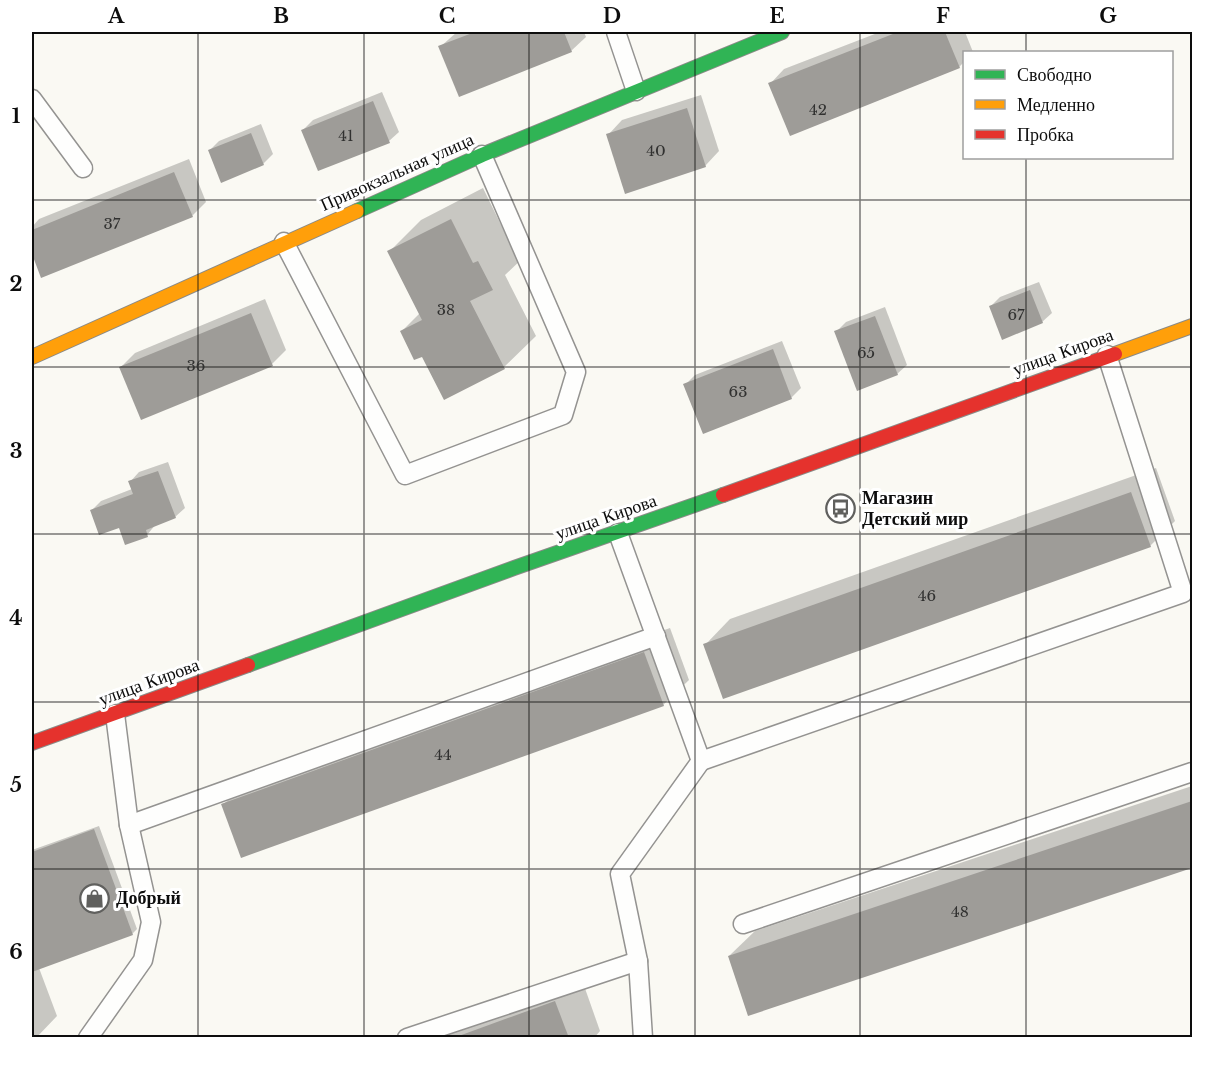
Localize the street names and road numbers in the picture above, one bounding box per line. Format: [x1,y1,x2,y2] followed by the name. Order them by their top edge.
[317,128,477,216] street label: Привокзальная улица
[1010,324,1116,380] street label: улица Кирова
[553,489,659,545] street label: улица Кирова
[96,654,202,710] street label: улица Кирова

